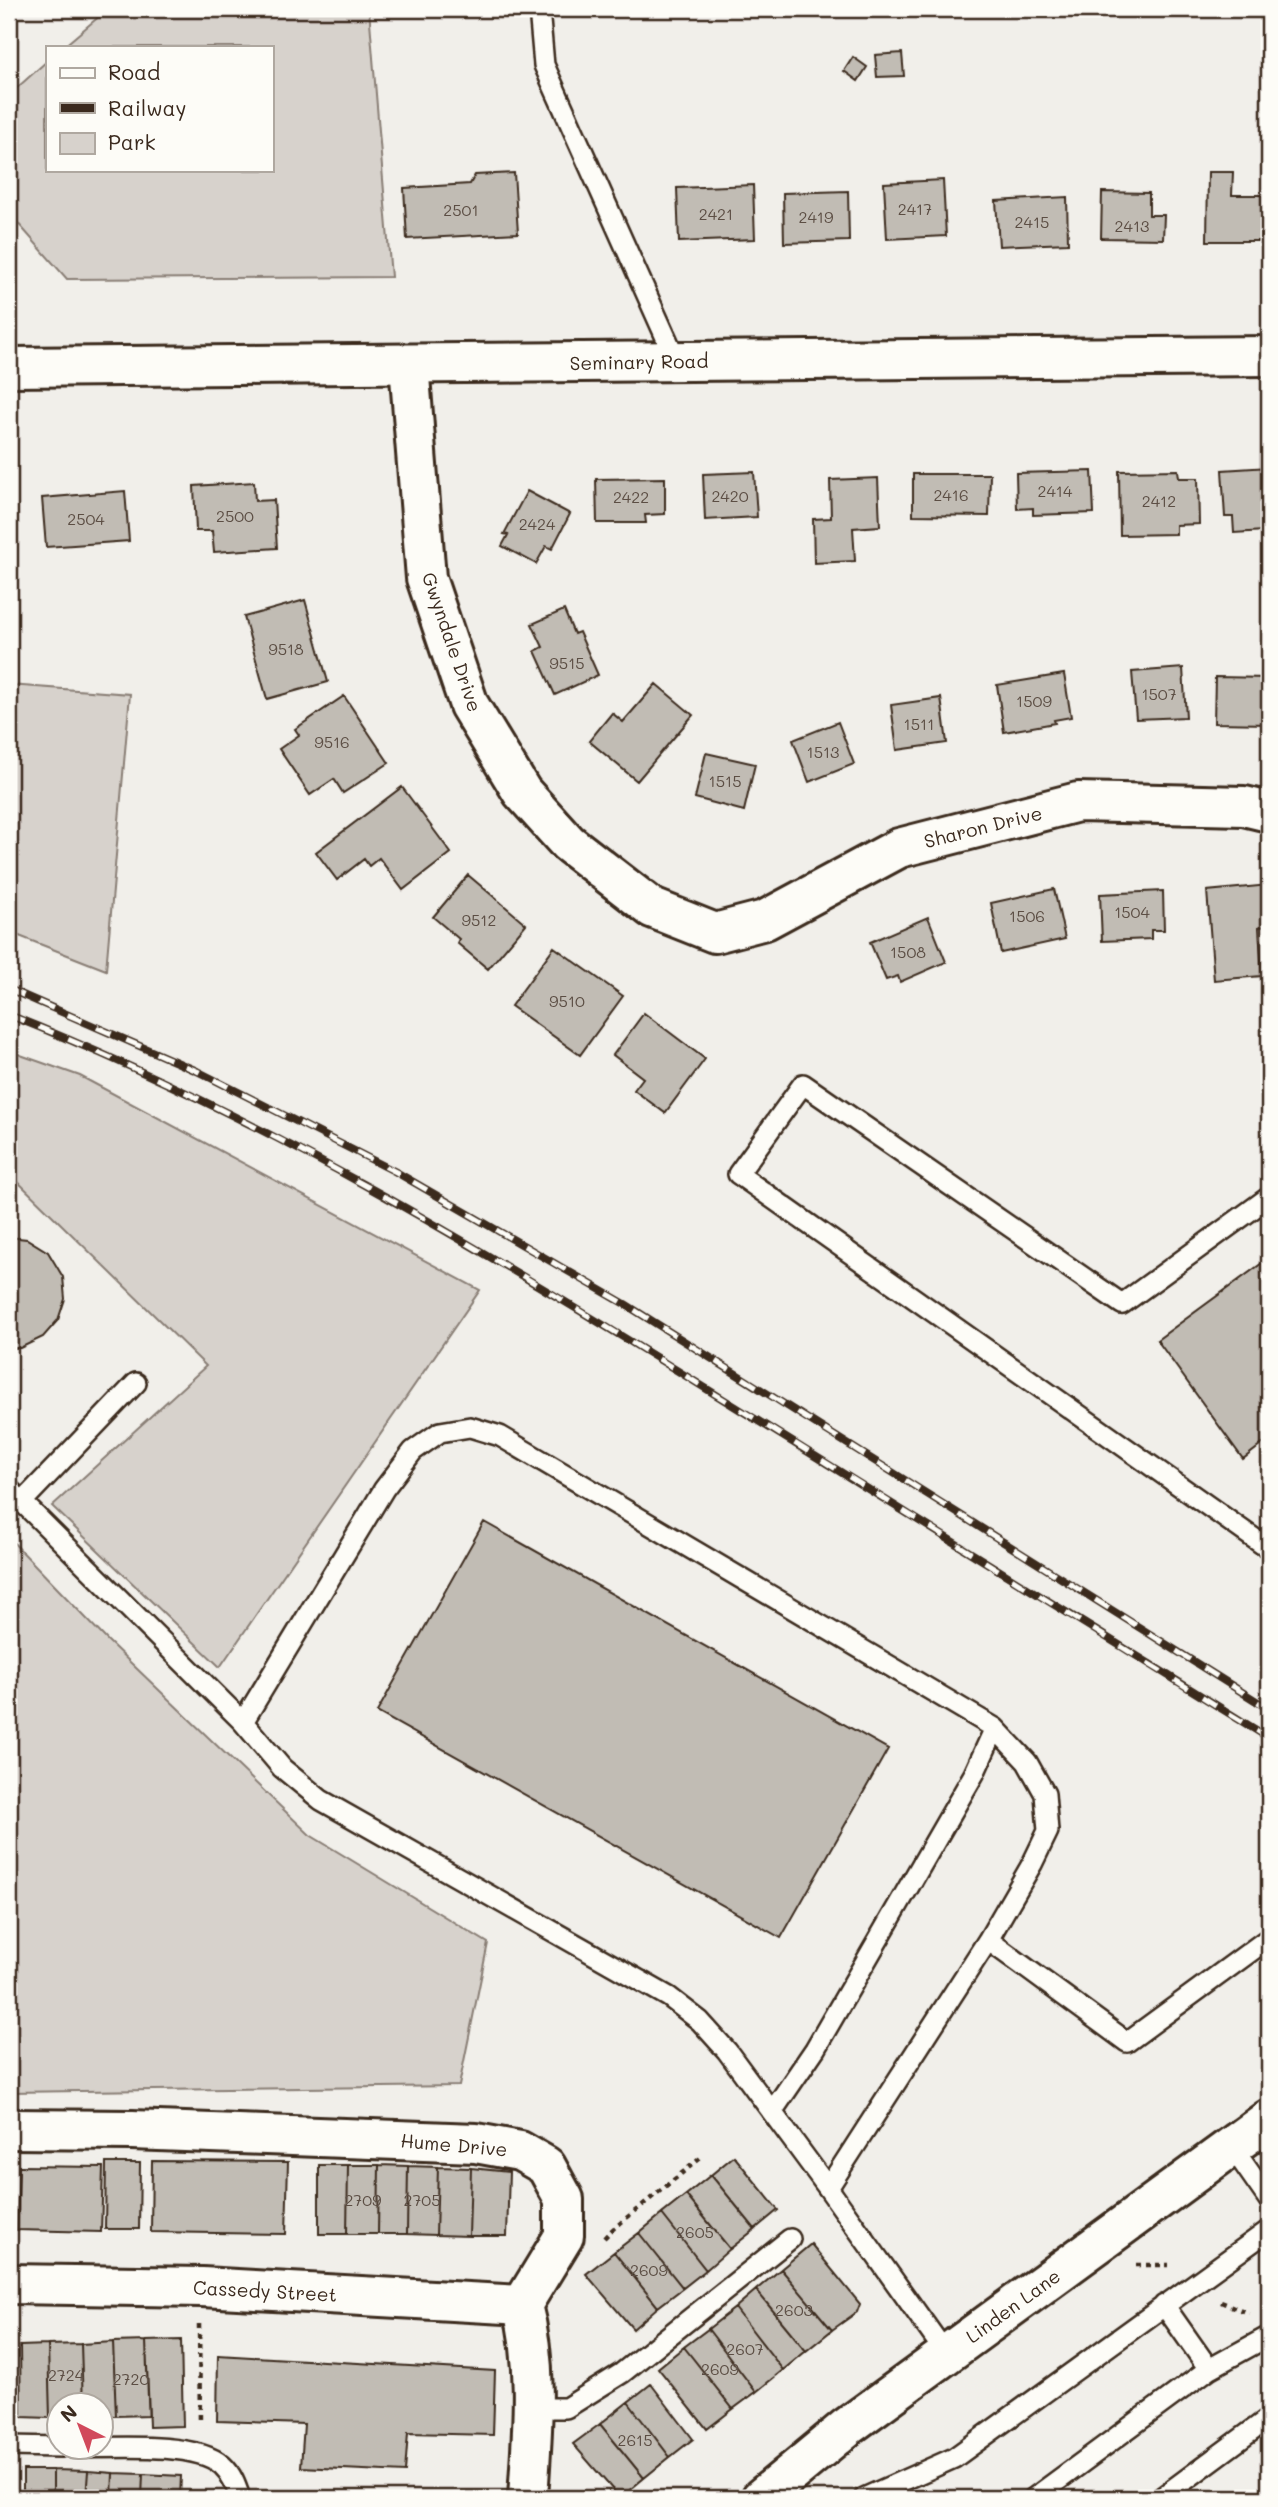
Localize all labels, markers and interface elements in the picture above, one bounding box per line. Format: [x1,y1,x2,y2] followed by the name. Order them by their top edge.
[46,46,273,172] legend
[108,58,160,85] text: Road
[108,94,187,121] text: Railway
[108,128,156,155] text: Park
[898,198,932,219] house number: 2417
[443,199,479,220] house number: 2501
[699,203,733,224] house number: 2421
[799,206,833,227] house number: 2419
[1015,211,1049,232] house number: 2415
[1115,215,1149,236] house number: 2413
[569,348,709,375] street label: Seminary Road
[1038,480,1073,501] house number: 2414
[933,484,969,505] house number: 2416
[711,485,749,506] house number: 2420
[613,486,649,507] house number: 2422
[1142,490,1176,511] house number: 2412
[216,505,254,526] house number: 2500
[67,508,105,529] house number: 2504
[519,513,556,534] house number: 2424
[417,569,488,715] street label: Gwyndale Drive
[268,638,304,659] house number: 9518
[549,652,585,673] house number: 9515
[1141,683,1177,704] house number: 1507
[1016,690,1052,711] house number: 1509
[904,713,934,734] house number: 1511
[314,731,350,752] house number: 9516
[806,741,840,762] house number: 1513
[709,770,741,791] house number: 1515
[921,800,1045,853] street label: Sharon Drive
[1114,901,1150,922] house number: 1504
[1009,905,1045,926] house number: 1506
[462,909,496,930] house number: 9512
[890,941,926,962] house number: 1508
[549,990,585,1011] house number: 9510
[400,2127,509,2162] street label: Hume Drive
[344,2189,382,2210] house number: 2709
[403,2189,441,2210] house number: 2705
[676,2221,714,2242] house number: 2605
[630,2259,668,2280] house number: 2609
[961,2263,1065,2348] street label: Linden Lane
[192,2274,338,2307] street label: Cassedy Street
[775,2299,813,2320] house number: 2603
[726,2338,764,2359] house number: 2607
[701,2358,739,2379] house number: 2609
[48,2364,85,2385] house number: 2724
[113,2368,149,2389] house number: 2720
[46,2392,116,2462] north arrow
[55,2399,82,2427] text: N
[617,2429,653,2450] house number: 2615

